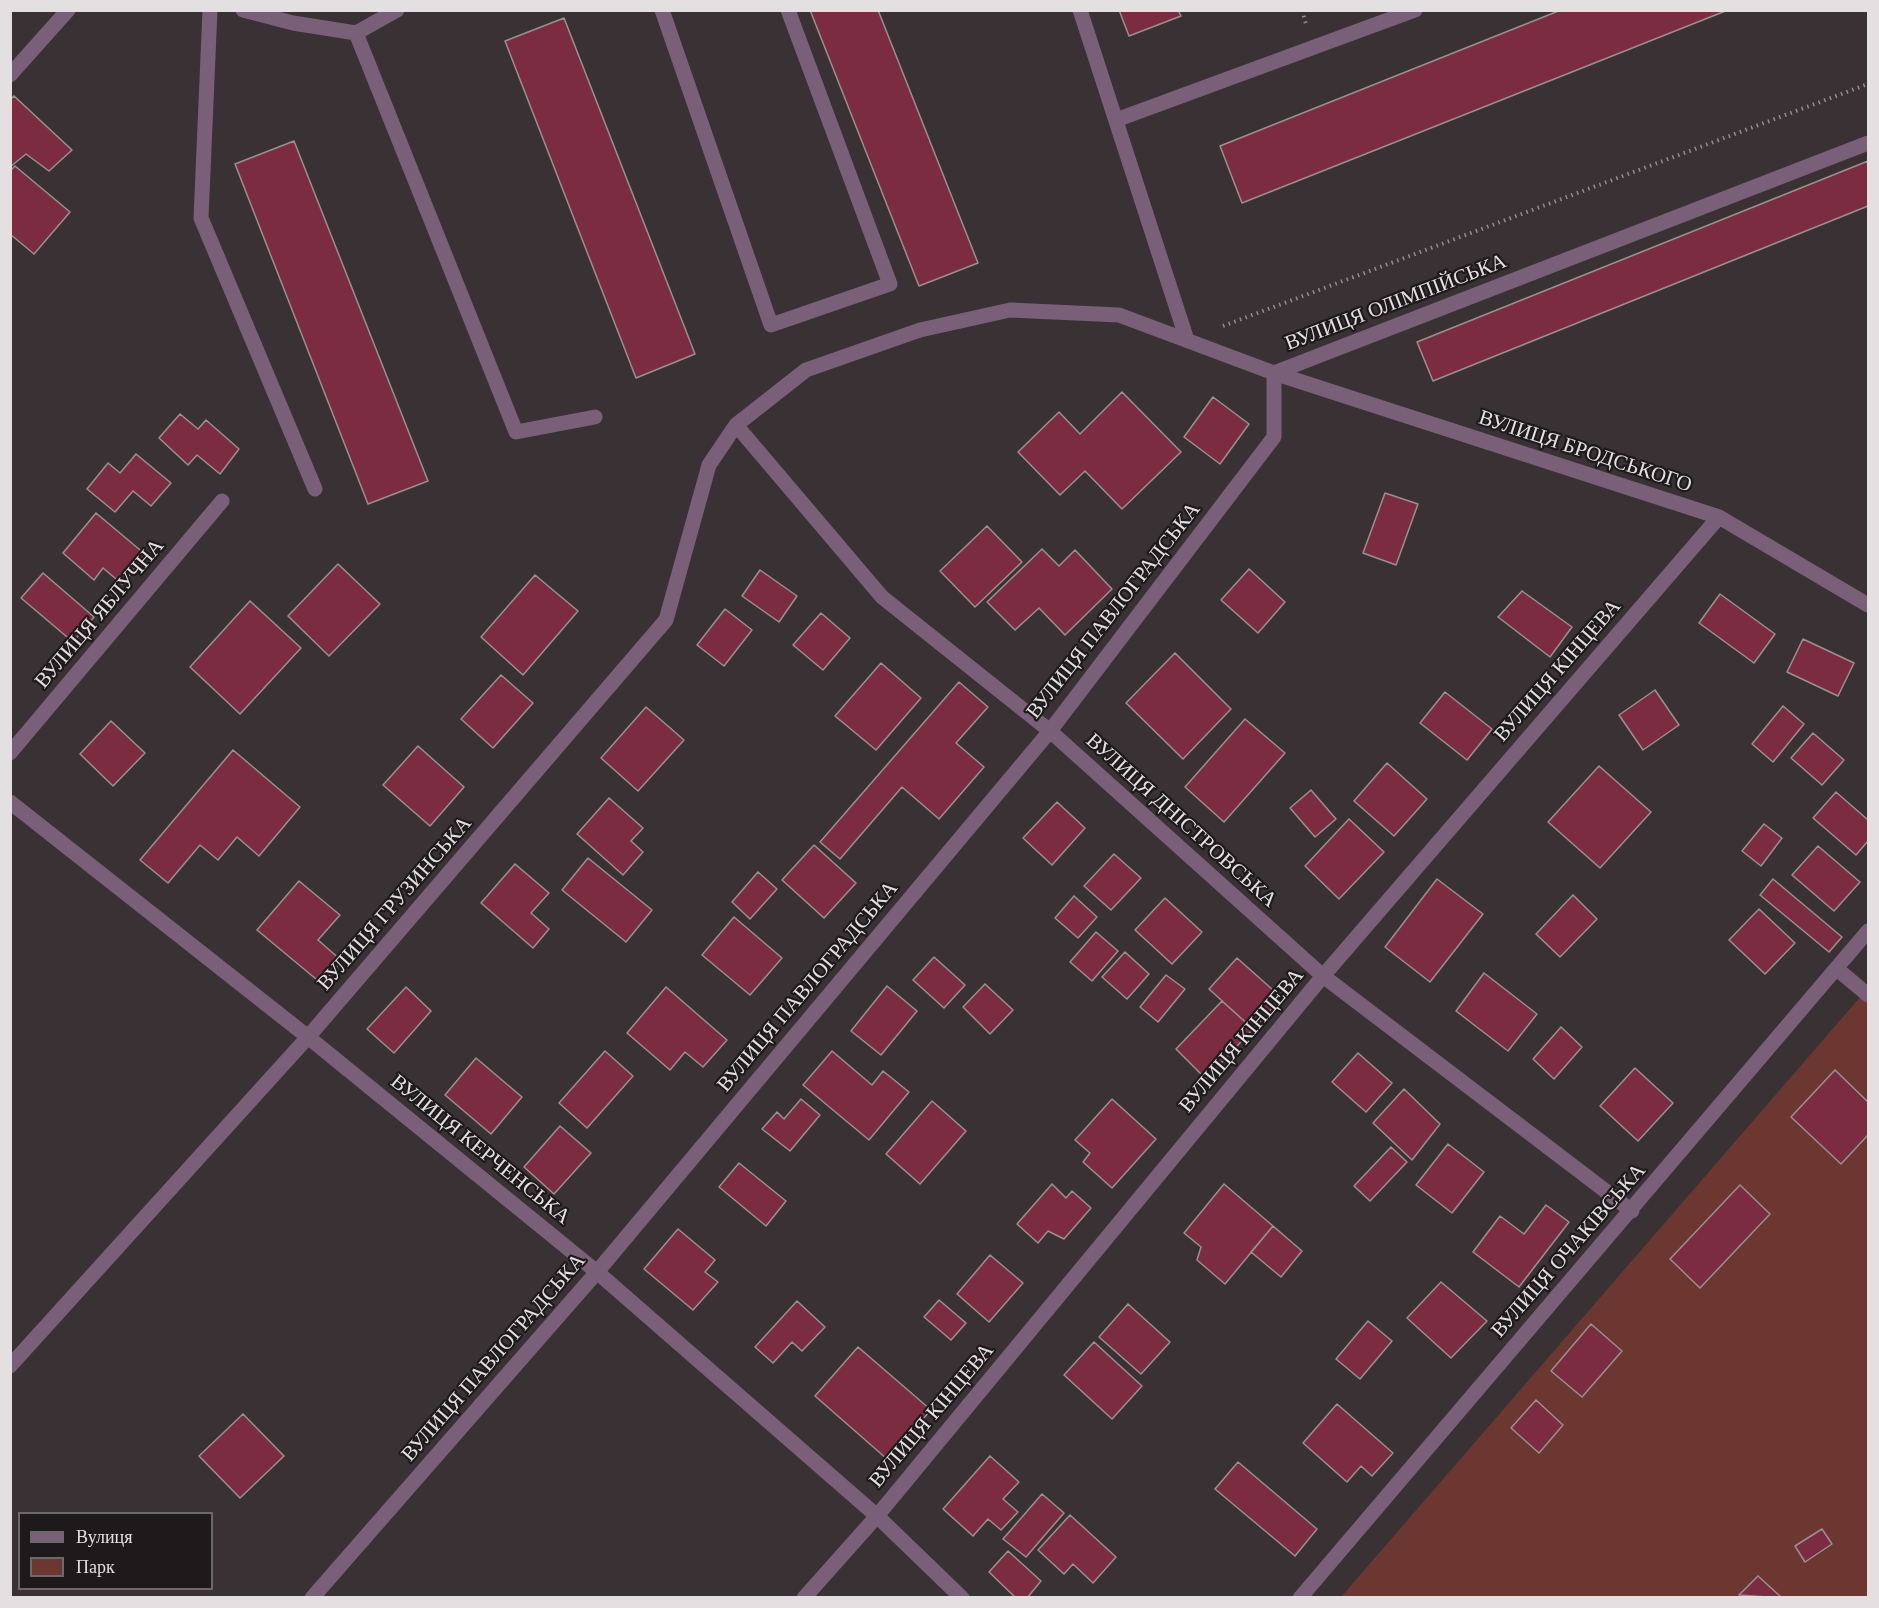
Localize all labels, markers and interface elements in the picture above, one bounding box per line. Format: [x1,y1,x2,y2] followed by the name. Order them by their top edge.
[1282,249,1510,357] street label: ВУЛИЦЯ ОЛІМПІЙСЬКА
[1475,406,1695,498] street label: ВУЛИЦЯ БРОДСЬКОГО
[1022,498,1206,724] street label: ВУЛИЦЯ ПАВЛОГРАДСЬКА
[30,534,170,694] street label: ВУЛИЦЯ ЯБЛУЧНА
[1489,595,1627,747] street label: ВУЛИЦЯ КІНЦЕВА
[1080,729,1282,913] street label: ВУЛИЦЯ ДНІСТРОВСЬКА
[312,812,478,996] street label: ВУЛИЦЯ ГРУЗИНСЬКА
[712,876,904,1098] street label: ВУЛИЦЯ ПАВЛОГРАДСЬКА
[1174,964,1310,1118] street label: ВУЛИЦЯ КІНЦЕВА
[385,1070,575,1230] street label: ВУЛИЦЯ КЕРЧЕНСЬКА
[1487,1159,1651,1343] street label: ВУЛИЦЯ ОЧАКІВСЬКА
[397,1249,591,1467] street label: ВУЛИЦЯ ПАВЛОГРАДСЬКА
[864,1339,1000,1493] street label: ВУЛИЦЯ КІНЦЕВА
[18,1512,213,1590] legend
[76,1527,133,1547] text: Вулиця
[76,1557,115,1577] text: Парк

